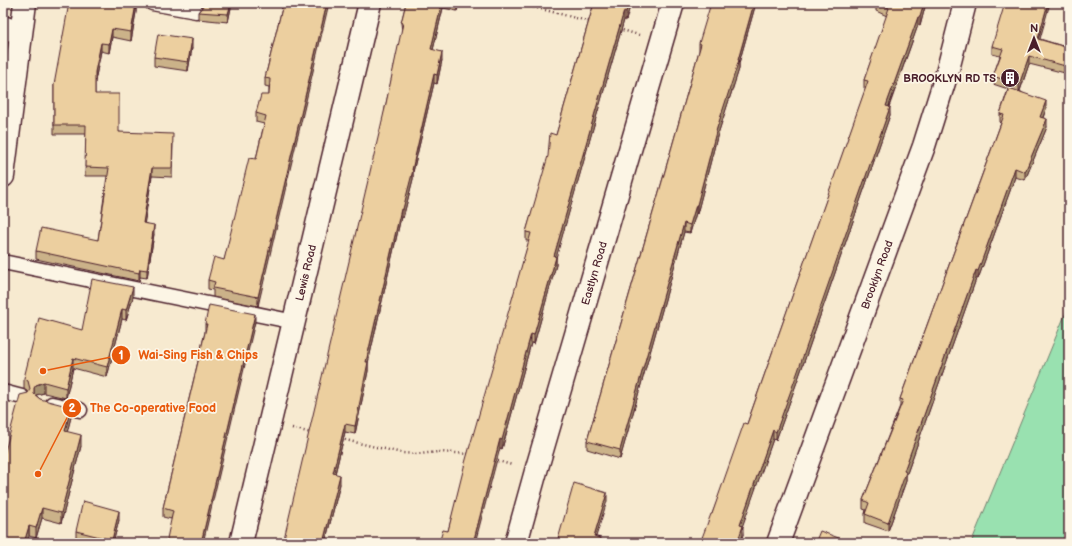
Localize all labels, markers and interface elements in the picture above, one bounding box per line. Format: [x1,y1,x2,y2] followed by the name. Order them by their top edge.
[1014,18,1054,58] north arrow
[1030,22,1038,35] text: N
[999,67,1021,89] building icon: BROOKLYN RD TS
[903,72,996,85] place label: BROOKLYN RD TS
[858,238,895,311] street label: Brooklyn Road
[578,240,609,306] street label: Eastlyn Road
[293,243,319,302] street label: Lewis Road
[111,343,266,367] callout: Wai-Sing Fish & Chips
[118,348,124,363] text: 1
[138,348,258,363] text: Wai-Sing Fish & Chips
[62,396,224,420] callout: The Co-operative Food
[68,401,76,416] text: 2
[90,401,216,416] text: The Co-operative Food

